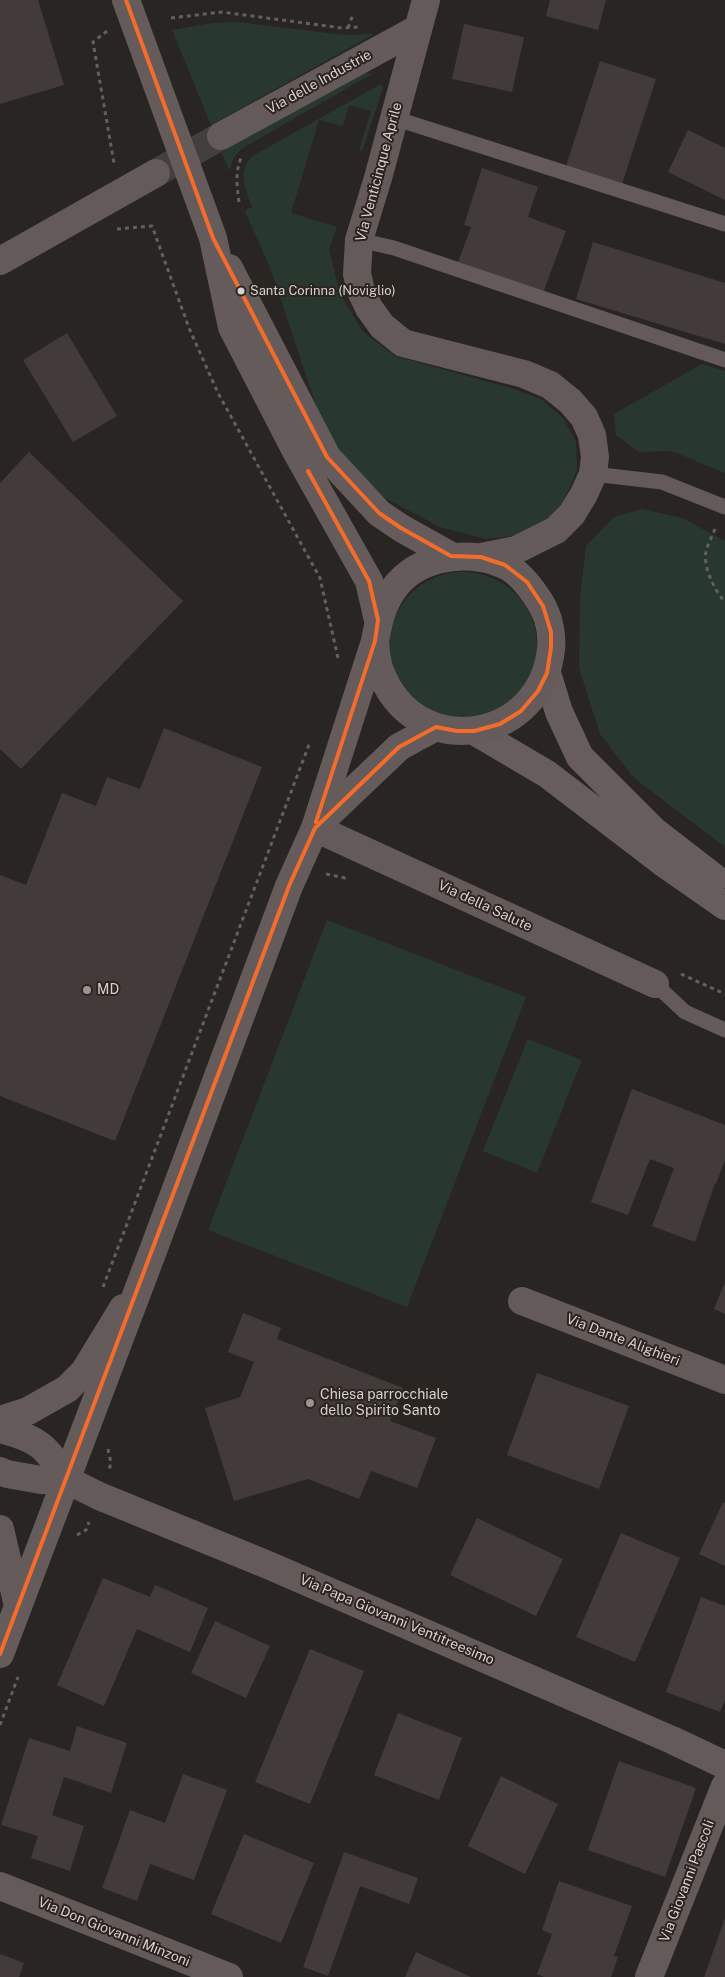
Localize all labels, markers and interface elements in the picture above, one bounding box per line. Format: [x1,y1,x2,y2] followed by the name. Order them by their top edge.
[264,46,374,118] street label: Via delle Industrie
[352,101,406,243] street label: Via Venticinque Aprile
[250,283,395,299] place label: Santa Corinna (Noviglio)
[236,286,246,296] marker: Santa Corinna (Noviglio)
[435,877,535,935] street label: Via della Salute
[97,982,119,998] place label: MD
[81,984,93,996] marker: MD
[564,1311,682,1369] street label: Via Dante Alighieri
[320,1387,448,1420] place label: Chiesa parrocchiale dello Spirito Santo
[304,1397,316,1409] marker: Chiesa parrocchiale dello Spirito Santo
[297,1571,497,1669] street label: Via Papa Giovanni Ventitreesimo
[656,1817,718,1945] street label: Via Giovanni Pascoli
[36,1894,192,1970] street label: Via Don Giovanni Minzoni

